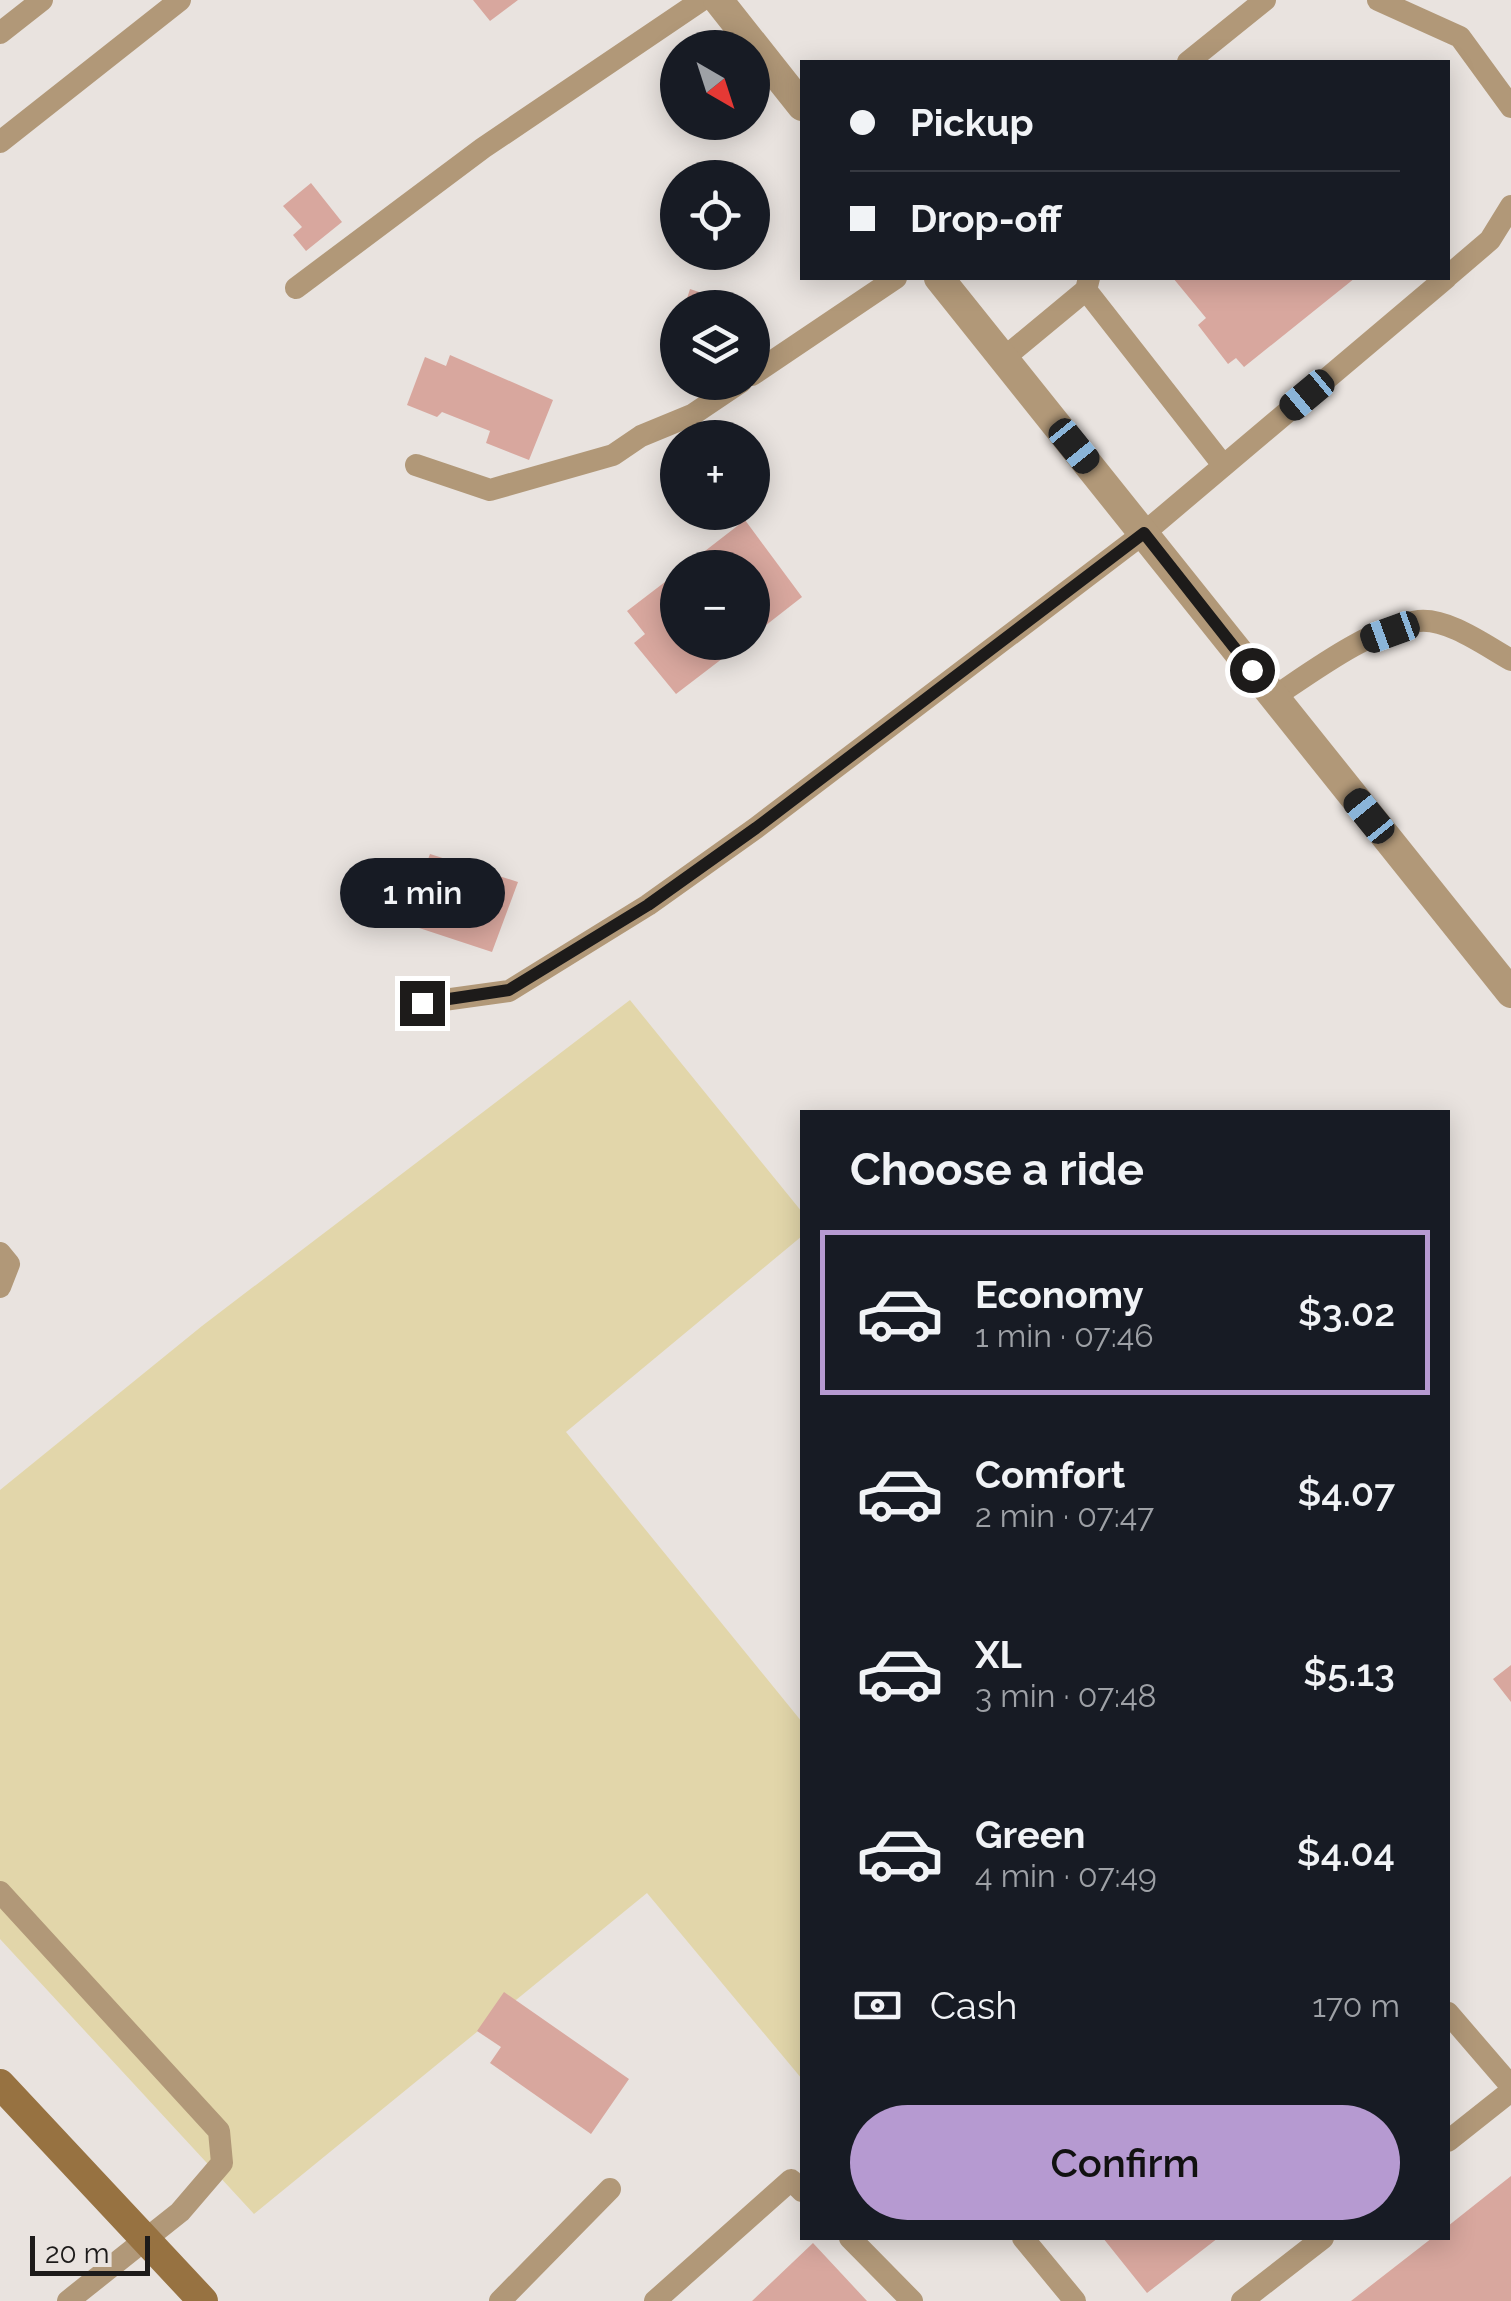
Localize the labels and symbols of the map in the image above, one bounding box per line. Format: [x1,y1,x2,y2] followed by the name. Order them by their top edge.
[660,30,770,140] north arrow
[1274,364,1340,426] car
[1043,413,1105,479] car
[1357,608,1423,656] car
[1230,648,1275,693] route start
[1338,783,1400,849] car
[340,858,504,928] callout: 1 min
[400,981,445,1026] route end
[30,2231,150,2276] scale bar

